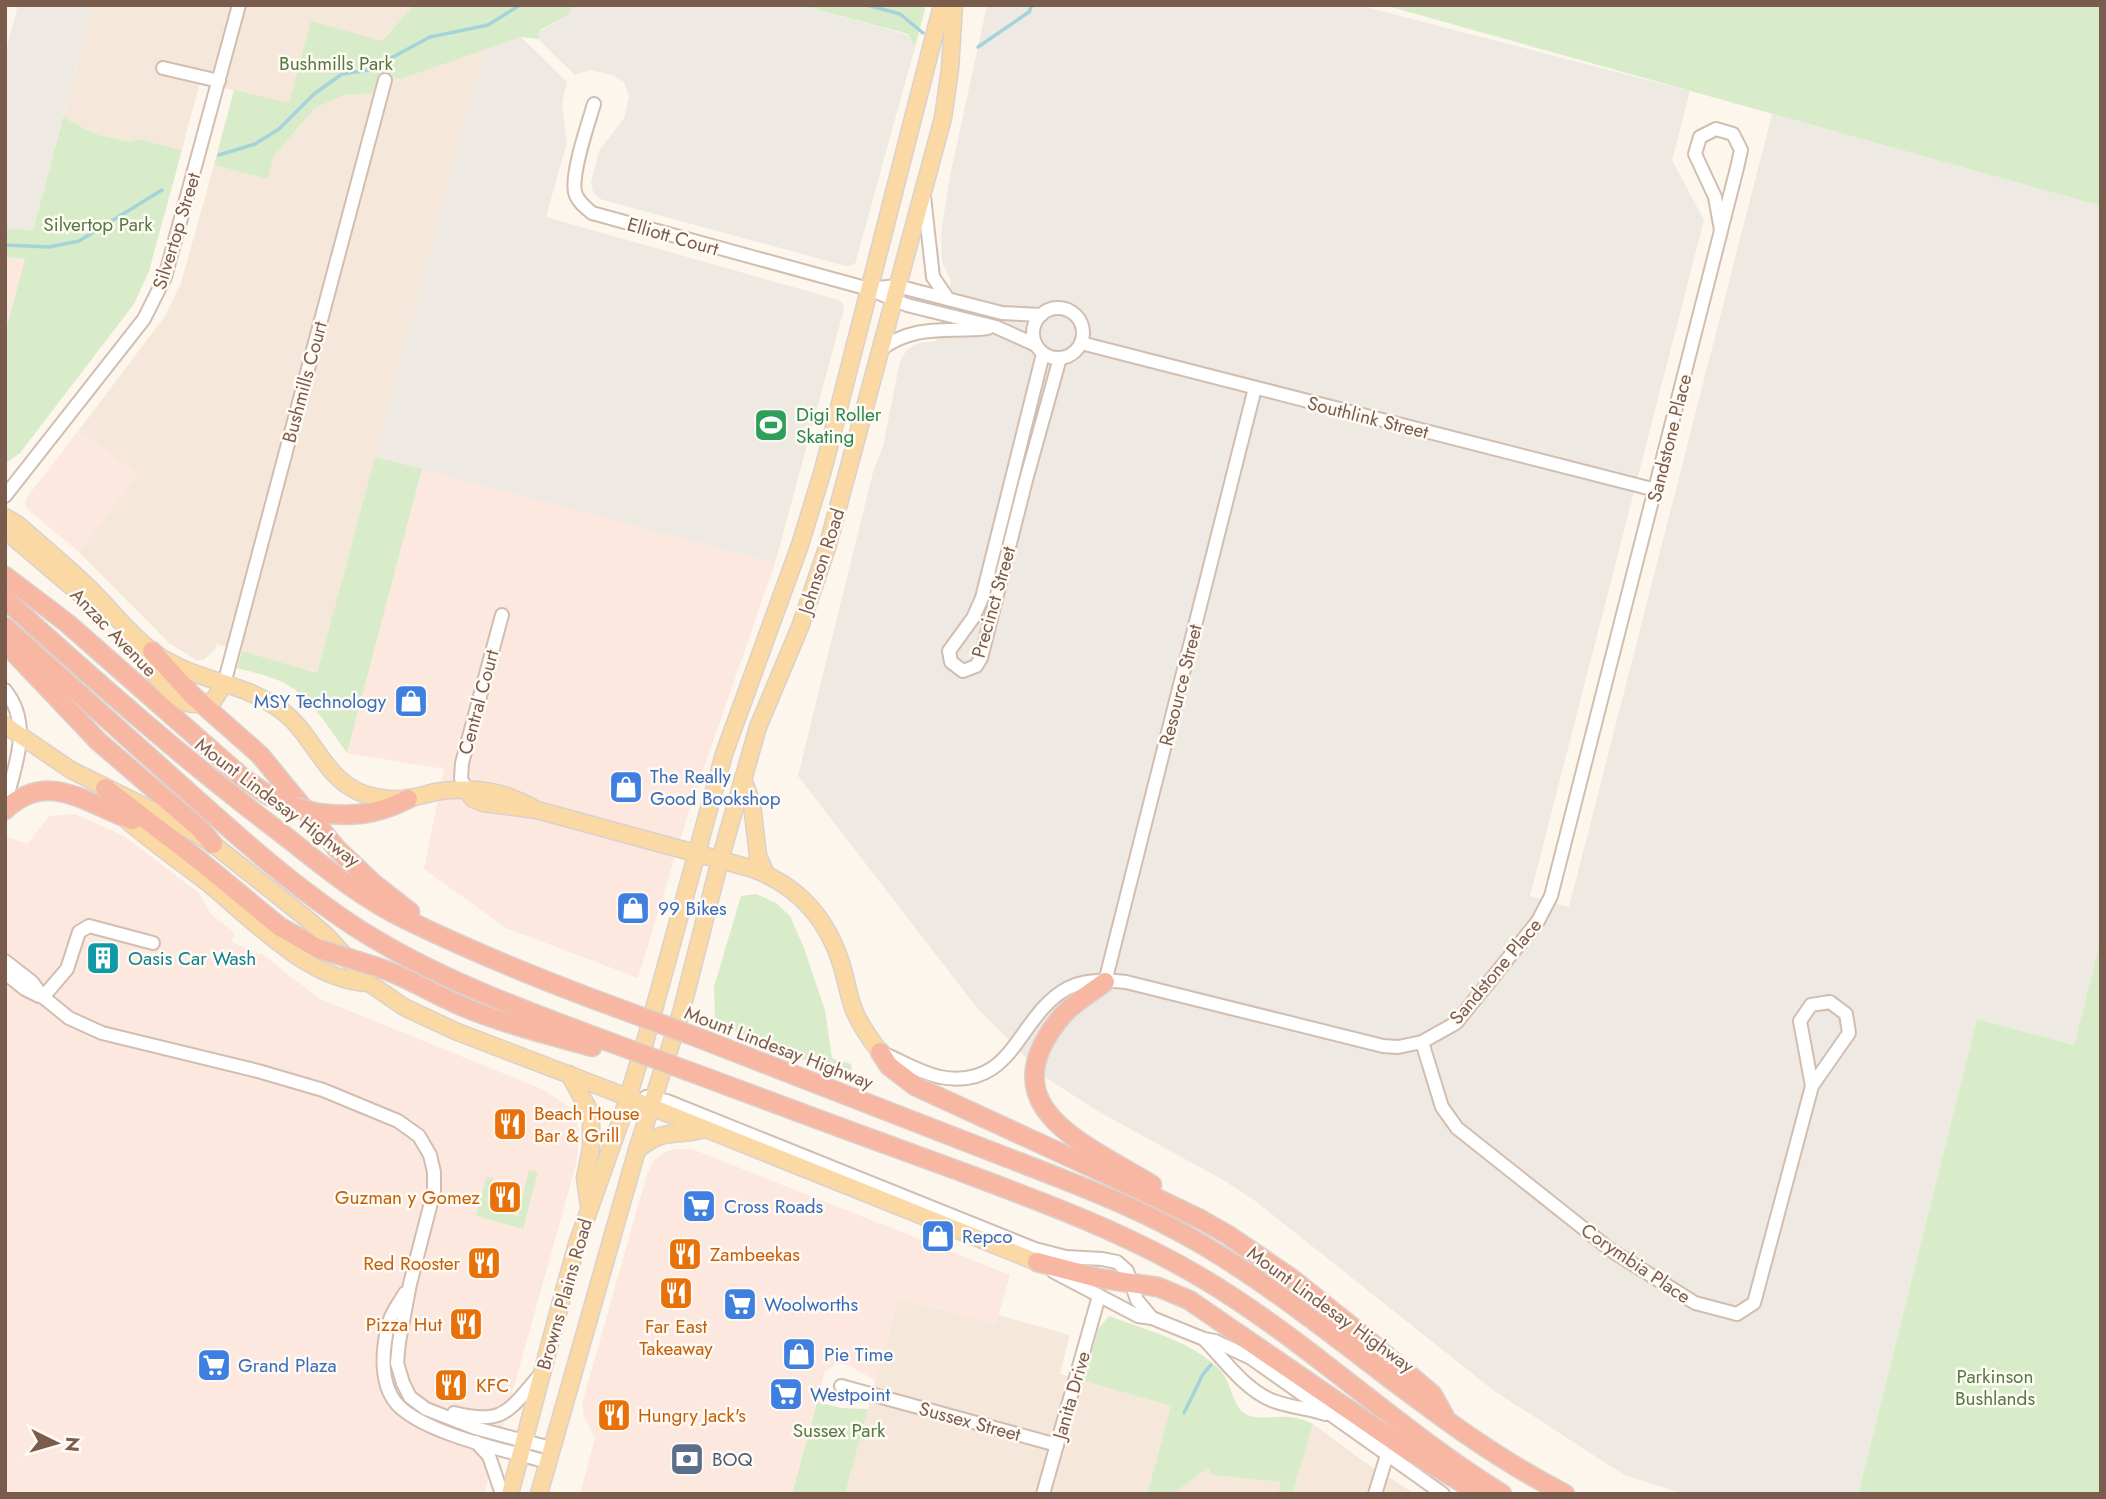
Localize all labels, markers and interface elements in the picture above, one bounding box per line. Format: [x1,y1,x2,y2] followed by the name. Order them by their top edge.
[279,50,394,77] park label: Bushmills Park
[146,169,207,293] street label: Silvertop Street
[43,211,153,238] park label: Silvertop Park
[624,211,722,263] street label: Elliott Court
[275,318,334,446] street label: Bushmills Court
[1641,371,1699,505] street label: Sandstone Place
[1304,389,1432,446] street label: Southlink Street
[796,401,882,450] place label: Digi Roller Skating
[752,406,790,444] sports icon: Digi Roller Skating
[791,505,851,620] street label: Johnson Road
[965,543,1022,661] street label: Precinct Street
[64,582,163,683] street label: Anzac Avenue
[1152,621,1209,749] street label: Resource Street
[452,646,506,758] street label: Central Court
[392,682,430,720] shop icon: MSY Technology
[254,688,387,715] place label: MSY Technology
[190,731,366,874] street label: Mount Lindesay Highway
[650,763,781,812] place label: The Really Good Bookshop
[607,768,645,806] shop icon: The Really Good Bookshop
[614,889,652,927] shop icon: 99 Bikes
[658,895,727,922] place label: 99 Bikes
[1443,912,1548,1030] street label: Sandstone Place
[84,939,122,977] building icon: Oasis Car Wash
[128,945,256,972] place label: Oasis Car Wash
[680,999,878,1096] street label: Mount Lindesay Highway
[534,1100,640,1149] place label: Beach House Bar & Grill
[491,1105,529,1143] restaurant icon: Beach House Bar & Grill
[486,1178,524,1216] restaurant icon: Guzman y Gomez
[335,1184,480,1211] place label: Guzman y Gomez
[680,1187,718,1225] supermarket icon: Cross Roads
[724,1193,824,1220] place label: Cross Roads
[530,1215,599,1373] street label: Browns Plains Road
[919,1217,957,1255] shop icon: Repco
[1576,1217,1696,1310] street label: Corymbia Place
[962,1223,1013,1250] place label: Repco
[666,1235,704,1273] restaurant icon: Zambeekas
[1242,1240,1420,1380] street label: Mount Lindesay Highway
[710,1241,800,1268] place label: Zambeekas
[465,1244,503,1282] restaurant icon: Red Rooster
[363,1250,460,1277] place label: Red Rooster
[657,1274,695,1312] restaurant icon: Far East Takeaway
[721,1285,759,1323] supermarket icon: Woolworths
[764,1291,858,1318] place label: Woolworths
[447,1305,485,1343] restaurant icon: Pizza Hut
[366,1311,442,1338] place label: Pizza Hut
[639,1313,713,1362] place label: Far East Takeaway
[780,1335,818,1373] shop icon: Pie Time
[824,1341,893,1368] place label: Pie Time
[195,1346,233,1384] supermarket icon: Grand Plaza
[1045,1348,1097,1445] street label: Janita Drive
[238,1352,337,1379] place label: Grand Plaza
[1955,1363,2035,1412] park label: Parkinson Bushlands
[432,1366,470,1404] restaurant icon: KFC
[476,1372,509,1399] place label: KFC
[767,1375,805,1413] supermarket icon: Westpoint
[810,1381,890,1408] place label: Westpoint
[916,1395,1024,1448] street label: Sussex Street
[595,1396,633,1434] restaurant icon: Hungry Jack's
[638,1402,746,1429] place label: Hungry Jack's
[21,1408,91,1478] north arrow
[793,1417,886,1444] park label: Sussex Park
[58,1436,87,1453] text: N
[668,1440,706,1478] bank icon: BOQ
[712,1446,753,1473] place label: BOQ

